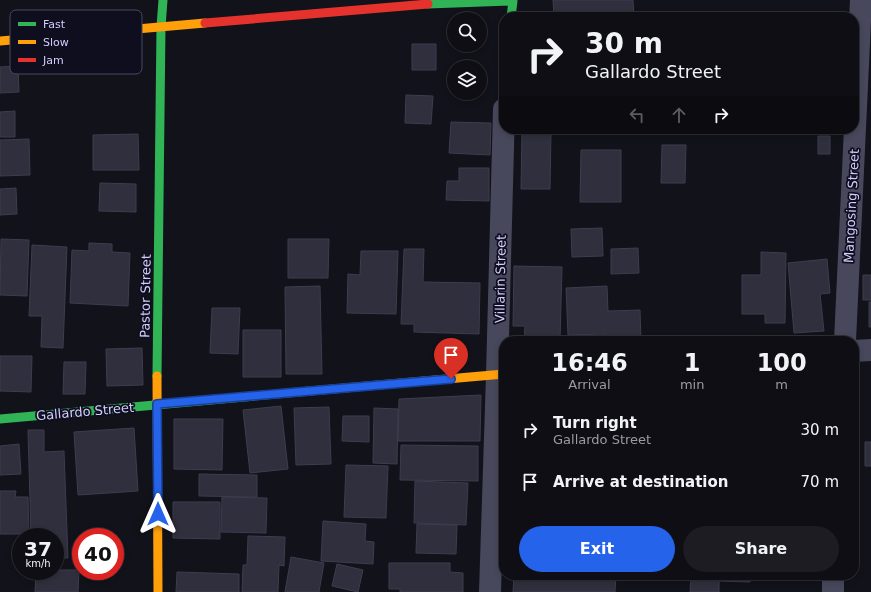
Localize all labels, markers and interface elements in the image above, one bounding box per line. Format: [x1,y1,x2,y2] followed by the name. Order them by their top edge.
[10,10,142,74] legend
[447,12,487,100] map controls
[447,12,487,52] button: search
[43,18,66,31] text: Fast
[585,27,663,60] text: 30 m
[519,28,571,80] icon: right
[43,36,69,49] text: Slow
[42,54,64,67] text: Jam
[447,60,487,100] button: layers
[585,61,721,82] text: Gallardo Street
[626,104,648,126] icon: left
[668,104,690,126] icon: ahead
[710,104,732,126] icon: right
[841,149,862,263] street label: Mangosing Street
[492,235,509,323] street label: Villarin Street
[137,254,154,338] street label: Pastor Street
[434,338,468,379] pin
[440,344,462,366] icon: arrive
[551,349,628,377] text: 16:46
[684,349,700,377] text: 1
[757,349,807,377] text: 100
[568,377,611,392] text: Arrival
[680,377,704,392] text: min
[775,377,788,392] text: m
[35,400,135,423] street label: Gallardo Street
[553,414,637,432] text: Turn right
[519,419,541,441] icon: right
[801,421,839,439] text: 30 m
[553,432,651,447] text: Gallardo Street
[519,471,541,493] icon: arrive
[553,473,728,491] text: Arrive at destination
[801,473,839,491] text: 70 m
[137,493,179,535] position arrow
[519,526,675,572] button: Exit
[683,526,839,572] button: Share
[72,528,124,580] speed limit sign: 40
[24,537,52,561] text: 37
[25,558,51,569] text: km/h

